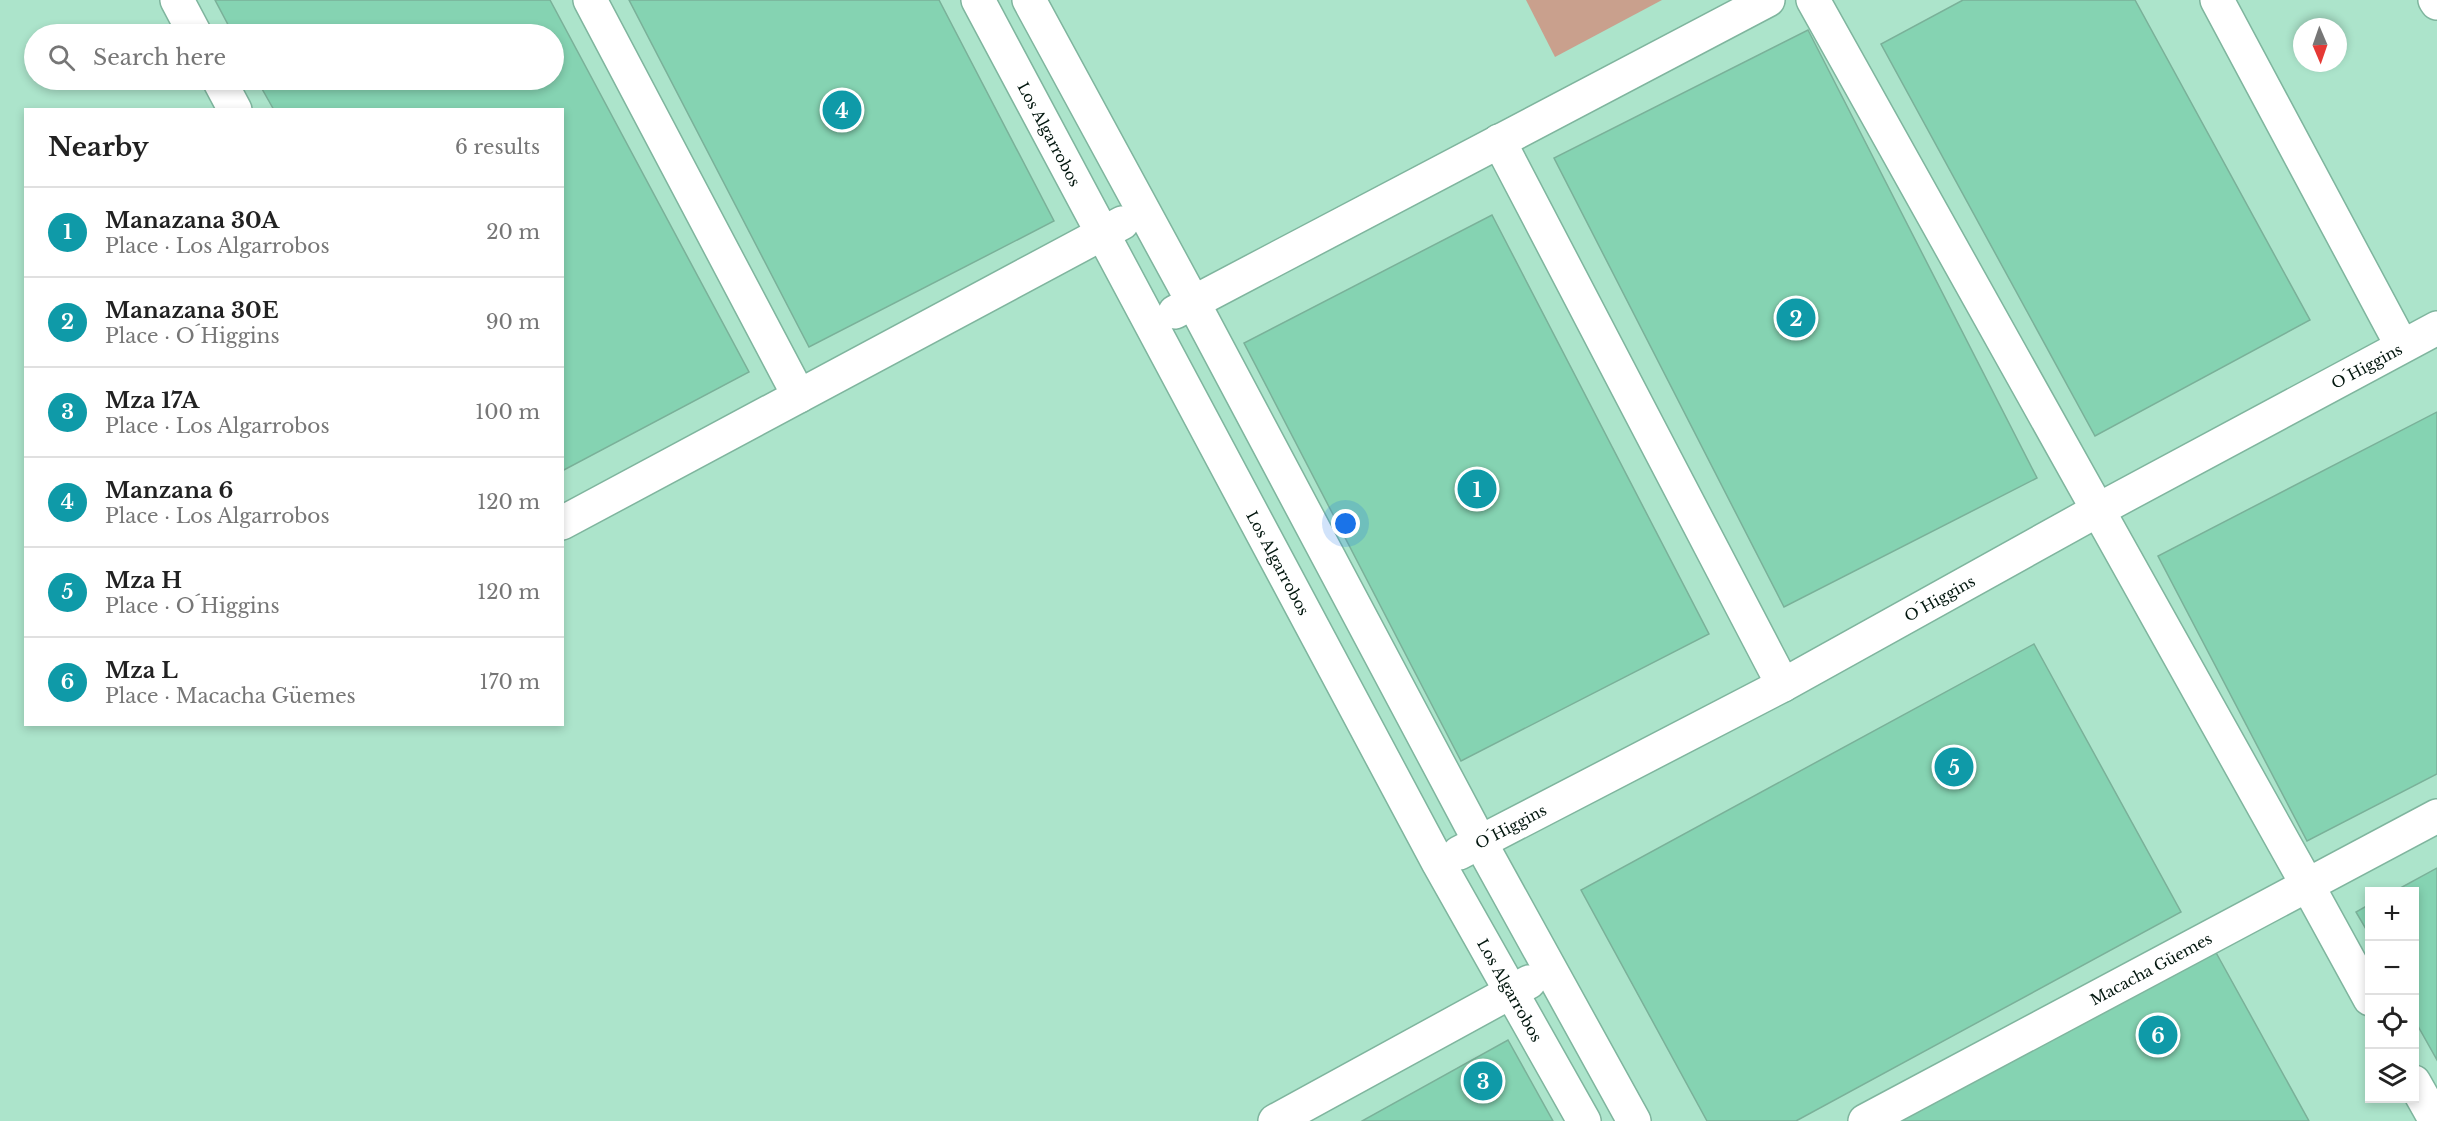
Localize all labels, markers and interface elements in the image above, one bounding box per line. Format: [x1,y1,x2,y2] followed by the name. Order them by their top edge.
[2293,18,2347,72] north arrow
[24,24,564,90] search box
[45,41,78,74] icon: search
[93,44,226,71] text: Search here
[1014,79,1085,190] street label: Los Algarrobos
[822,88,862,132] pin: 4
[48,131,149,163] text: Nearby
[455,135,540,159] text: 6 results
[105,207,279,234] text: Manazana 30A
[63,220,72,244] text: 1
[486,220,540,244] text: 20 m
[105,234,330,258] text: Place · Los Algarrobos
[1776,296,1816,340] pin: 2
[105,297,278,324] text: Manazana 30E
[61,310,74,334] text: 2
[486,310,540,334] text: 90 m
[105,324,279,348] text: Place · O´Higgins
[2328,339,2405,393] street label: O´Higgins
[105,387,199,414] text: Mza 17A
[61,400,74,424] text: 3
[475,400,540,424] text: 100 m
[105,414,330,438] text: Place · Los Algarrobos
[1458,466,1496,512] pin: 1
[105,477,233,504] text: Manzana 6
[61,490,74,514] text: 4
[477,490,540,514] text: 120 m
[105,504,330,528] text: Place · Los Algarrobos
[1243,507,1314,618] street label: Los Algarrobos
[1331,509,1360,538] your location
[105,567,182,594] text: Mza H
[1901,571,1978,625] street label: O´Higgins
[62,580,73,604] text: 5
[477,580,540,604] text: 120 m
[105,594,279,618] text: Place · O´Higgins
[105,657,178,684] text: Mza L
[61,670,74,694] text: 6
[480,670,540,694] text: 170 m
[105,684,356,708] text: Place · Macacha Güemes
[1934,744,1974,789] pin: 5
[1472,800,1550,853] street label: O´Higgins
[2365,887,2419,1103] map controls
[2365,887,2419,941] button: +
[2087,928,2215,1009] street label: Macacha Güemes
[1473,935,1547,1045] street label: Los Algarrobos
[2365,941,2419,995] button: −
[2365,995,2419,1049] button: locate
[2138,1012,2178,1058] pin: 6
[2365,1049,2419,1103] button: layers
[1464,1058,1502,1104] pin: 3

